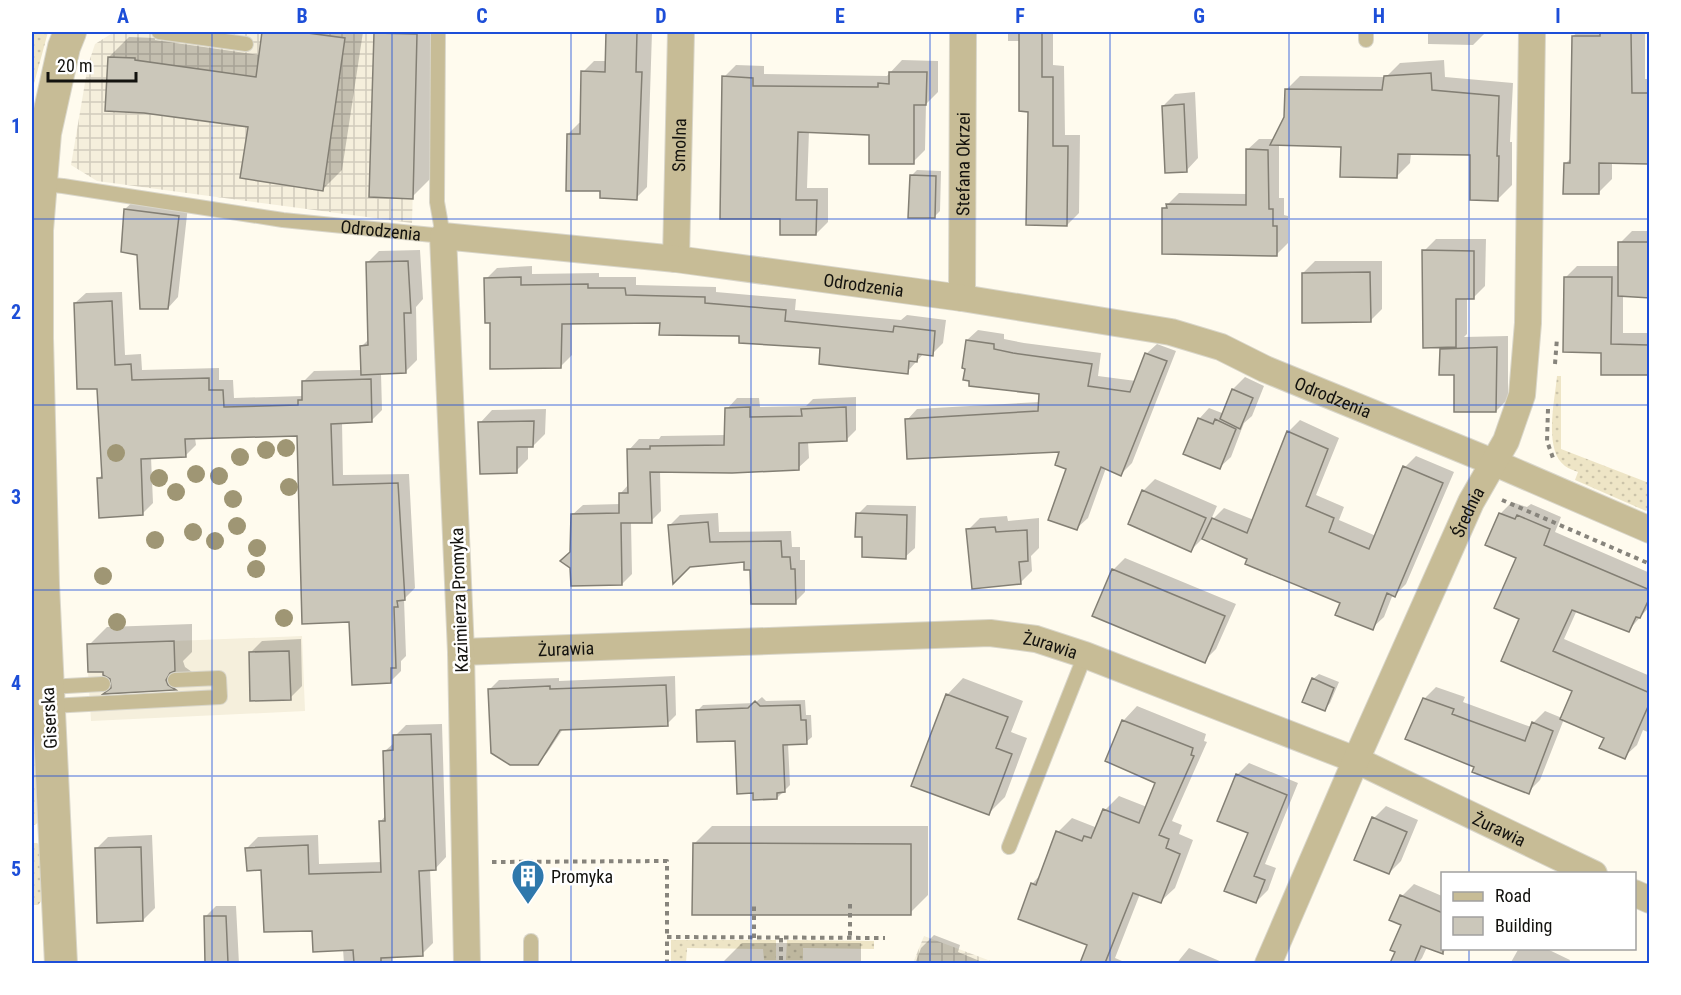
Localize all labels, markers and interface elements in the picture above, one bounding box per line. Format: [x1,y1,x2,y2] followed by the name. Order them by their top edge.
[117,4,129,28] text: A
[296,4,308,28] text: B
[476,4,488,28] text: C
[655,4,667,28] text: D
[835,4,845,28] text: E
[1015,4,1025,28] text: F
[1193,4,1205,28] text: G
[1373,4,1385,28] text: H
[1555,4,1561,28] text: I
[48,45,136,83] scale bar
[57,55,92,76] text: 20 m
[952,112,973,216] street label: Stefana Okrzei
[11,114,21,138] text: 1
[667,118,690,172] street label: Smolna
[340,215,422,244] street label: Odrodzenia
[822,269,905,300] street label: Odrodzenia
[11,300,21,324] text: 2
[1292,372,1375,422] street label: Odrodzenia
[1446,483,1488,540] street label: Średnia
[11,485,21,509] text: 3
[446,527,472,673] street label: Kazimierza Promyka
[1022,627,1080,662] street label: Żurawia
[537,637,594,660] street label: Żurawia
[11,671,21,695] text: 4
[37,687,61,749] street label: Giserska
[1470,807,1529,850] street label: Żurawia
[11,857,21,881] text: 5
[510,858,546,905] building icon: Promyka
[551,866,613,887] place label: Promyka
[1441,872,1636,950] legend
[1495,885,1531,906] text: Road
[1495,915,1552,936] text: Building

